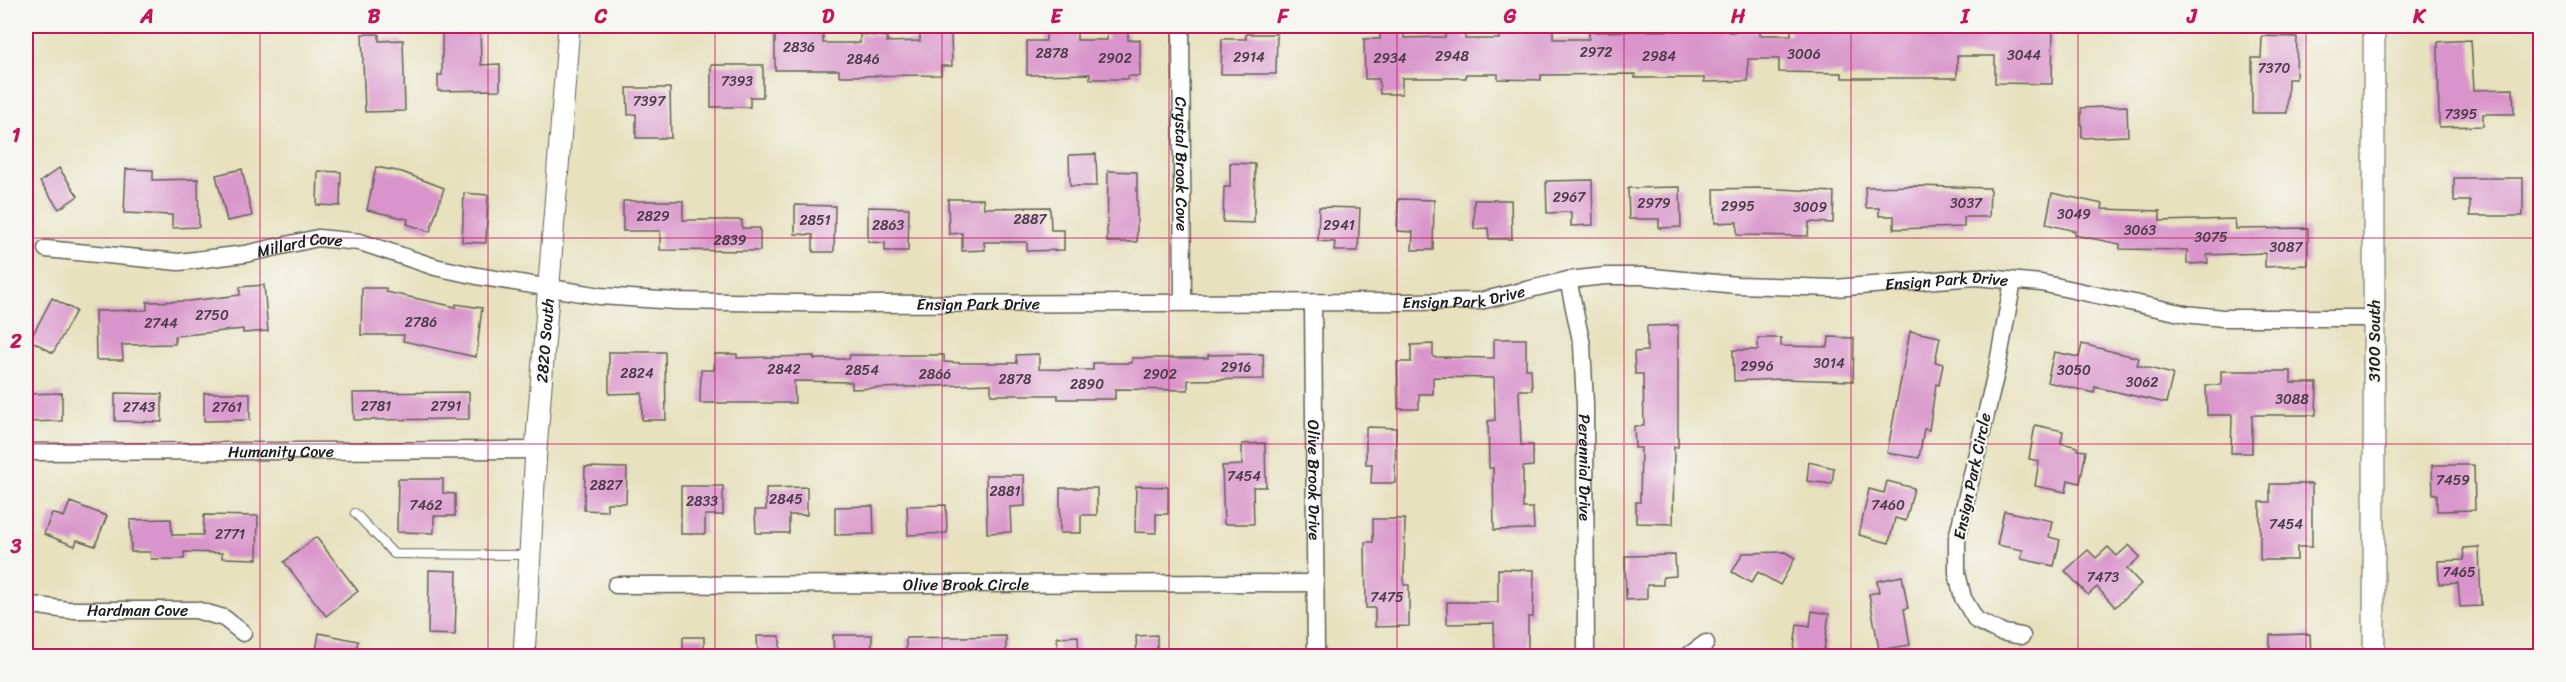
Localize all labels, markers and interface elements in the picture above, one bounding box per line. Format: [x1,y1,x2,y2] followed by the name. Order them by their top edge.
[139,0,154,34] text: A
[368,0,381,34] text: B
[594,0,608,34] text: C
[822,0,835,34] text: D
[1050,0,1063,34] text: E
[1277,0,1290,34] text: F
[1503,0,1517,34] text: G
[1730,0,1746,34] text: H
[1960,0,1971,34] text: I
[2186,0,2198,34] text: J
[2412,0,2427,34] text: K
[783,35,815,60] house number: 2836
[1580,40,1612,65] house number: 2972
[1036,41,1069,66] house number: 2878
[1787,42,1821,67] house number: 3006
[2007,43,2041,68] house number: 3044
[1435,44,1469,69] house number: 2948
[1642,44,1676,69] house number: 2984
[1233,45,1265,70] house number: 2914
[1098,46,1132,71] house number: 2902
[1373,46,1407,71] house number: 2934
[846,47,880,72] house number: 2846
[2258,56,2290,81] house number: 7370
[721,69,753,94] house number: 7393
[633,89,666,114] house number: 7397
[1167,97,1197,231] street label: Crystal Brook Cove
[2445,102,2478,127] house number: 7395
[12,118,21,153] text: 1
[1553,185,1586,210] house number: 2967
[1637,191,1671,216] house number: 2979
[1950,191,1983,216] house number: 3037
[1721,194,1755,219] house number: 2995
[1793,195,1827,220] house number: 3009
[2057,202,2091,227] house number: 3049
[636,204,670,229] house number: 2829
[1014,207,1047,232] house number: 2887
[799,208,831,233] house number: 2851
[872,213,904,238] house number: 2863
[1323,213,1355,238] house number: 2941
[2124,218,2156,243] house number: 3063
[254,224,344,266] street label: Millard Cove
[2194,225,2228,250] house number: 3075
[714,228,747,253] house number: 2839
[2270,235,2303,260] house number: 3087
[1884,262,2009,298] street label: Ensign Park Drive
[1402,276,1528,317] street label: Ensign Park Drive
[916,289,1040,318] street label: Ensign Park Drive
[527,297,562,384] street label: 2820 South
[2360,300,2389,382] street label: 3100 South
[195,303,229,328] house number: 2750
[405,310,437,335] house number: 2786
[144,311,178,336] house number: 2744
[9,324,22,359] text: 2
[1813,351,1845,376] house number: 3014
[1740,354,1774,379] house number: 2996
[1221,355,1251,380] house number: 2916
[767,357,801,382] house number: 2842
[845,358,879,383] house number: 2854
[2057,358,2091,383] house number: 3050
[620,361,654,386] house number: 2824
[919,362,951,387] house number: 2866
[1143,362,1177,387] house number: 2902
[999,367,1032,392] house number: 2878
[2126,370,2158,395] house number: 3062
[1070,372,1104,397] house number: 2890
[2275,387,2309,412] house number: 3088
[361,394,391,419] house number: 2781
[431,394,461,419] house number: 2791
[123,395,156,420] house number: 2743
[212,395,242,420] house number: 2761
[1944,410,2000,542] street label: Ensign Park Circle
[1571,414,1600,521] street label: Perennial Drive
[1299,420,1330,541] street label: Olive Brook Drive
[228,436,334,466] street label: Humanity Cove
[1227,464,1261,489] house number: 7454
[2436,468,2470,493] house number: 7459
[590,473,623,498] house number: 2827
[990,479,1020,504] house number: 2881
[769,487,803,512] house number: 2845
[686,489,718,514] house number: 2833
[410,493,442,518] house number: 7462
[1871,493,1905,518] house number: 7460
[2269,512,2303,537] house number: 7454
[215,522,245,547] house number: 2771
[10,529,22,564] text: 3
[2442,560,2476,585] house number: 7465
[2087,565,2120,590] house number: 7473
[903,569,1029,599] street label: Olive Brook Circle
[1370,585,1404,610] house number: 7475
[87,596,188,625] street label: Hardman Cove

